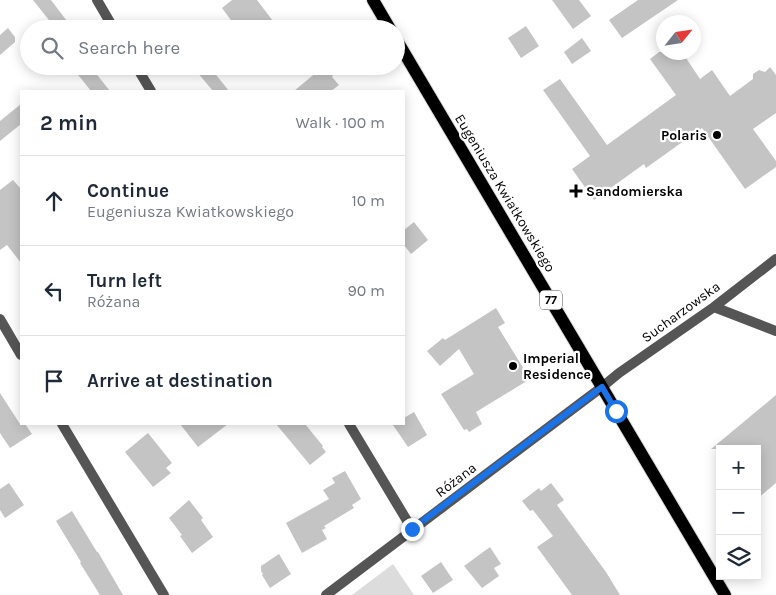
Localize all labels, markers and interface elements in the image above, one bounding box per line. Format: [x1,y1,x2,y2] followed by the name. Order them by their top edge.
[656,15,701,60] north arrow
[20,20,405,75] search box
[38,34,66,62] icon: search
[78,37,180,59] text: Search here
[40,111,98,135] text: 2 min
[451,111,559,275] street label: Eugeniusza Kwiatkowskiego
[295,113,385,132] text: Walk · 100 m
[661,127,707,144] place label: Polaris
[711,129,723,141] marker: Polaris
[87,180,169,202] text: Continue
[586,183,683,200] place label: Sandomierska
[570,185,582,197] marker: Sandomierska
[40,187,68,215] icon: ahead
[351,191,385,210] text: 10 m
[87,202,294,221] text: Eugeniusza Kwiatkowskiego
[87,270,162,292] text: Turn left
[40,277,68,305] icon: left
[638,278,724,346] street label: Sucharzowska
[347,281,385,300] text: 90 m
[540,290,562,310] road number: 77
[87,292,140,311] text: Różana
[523,350,591,383] place label: Imperial Residence
[507,360,519,372] marker: Imperial Residence
[40,367,68,395] icon: arrive
[87,370,273,392] text: Arrive at destination
[605,400,628,423] route start
[716,445,761,580] map controls
[716,445,761,490] button: +
[432,459,480,501] street label: Różana
[716,490,761,535] button: −
[401,518,424,541] route end
[716,535,761,580] button: layers

